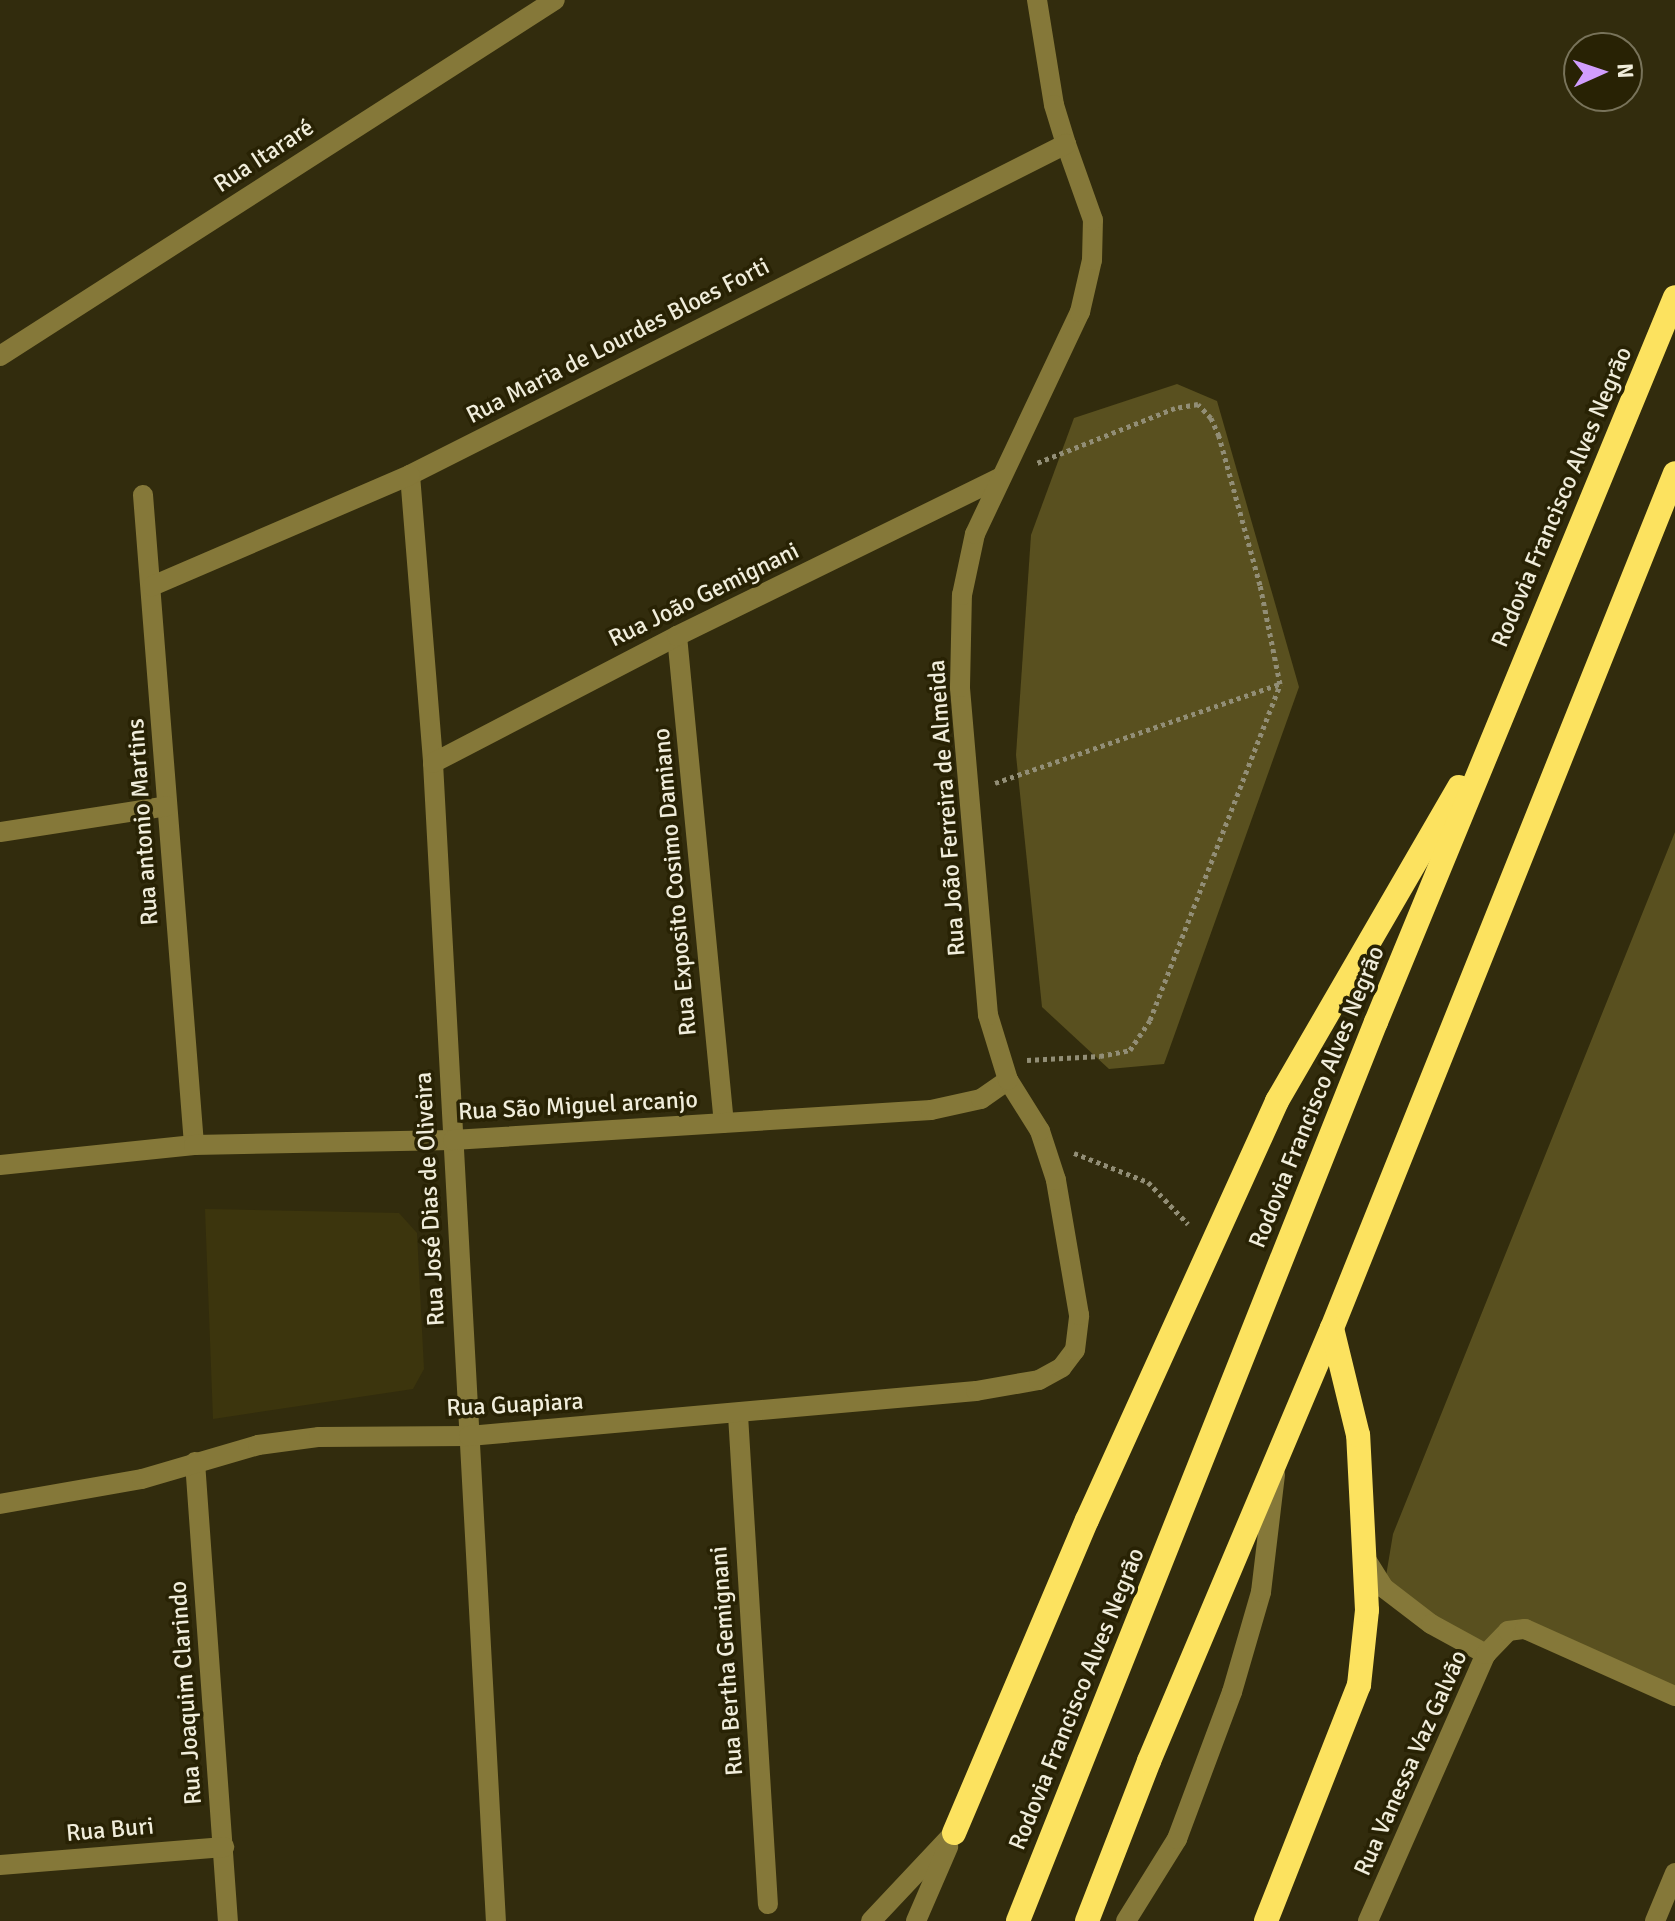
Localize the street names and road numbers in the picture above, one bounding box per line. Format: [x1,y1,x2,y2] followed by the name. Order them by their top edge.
[209,113,319,199] street label: Rua Itararé
[462,252,774,430] street label: Rua Maria de Lourdes Bloes Forti
[1486,343,1638,651] street label: Rodovia Francisco Alves Negrão
[604,536,804,654] street label: Rua João Gemignani
[922,659,972,957] street label: Rua João Ferreira de Almeida
[121,718,165,926] street label: Rua antonio Martins
[647,727,703,1037] street label: Rua Exposito Cosimo Damiano
[1243,942,1391,1252] street label: Rodovia Francisco Alves Negrão
[409,1071,451,1327] street label: Rua José Dias de Oliveira
[457,1085,699,1127] street label: Rua São Miguel arcanjo
[446,1387,584,1423] street label: Rua Guapiara
[1003,1544,1151,1854] street label: Rodovia Francisco Alves Negrão
[705,1545,749,1777] street label: Rua Bertha Gemignani
[164,1580,208,1806] street label: Rua Joaquim Clarindo
[1348,1646,1474,1880] street label: Rua Vanessa Vaz Galvão
[65,1812,155,1848] street label: Rua Buri

